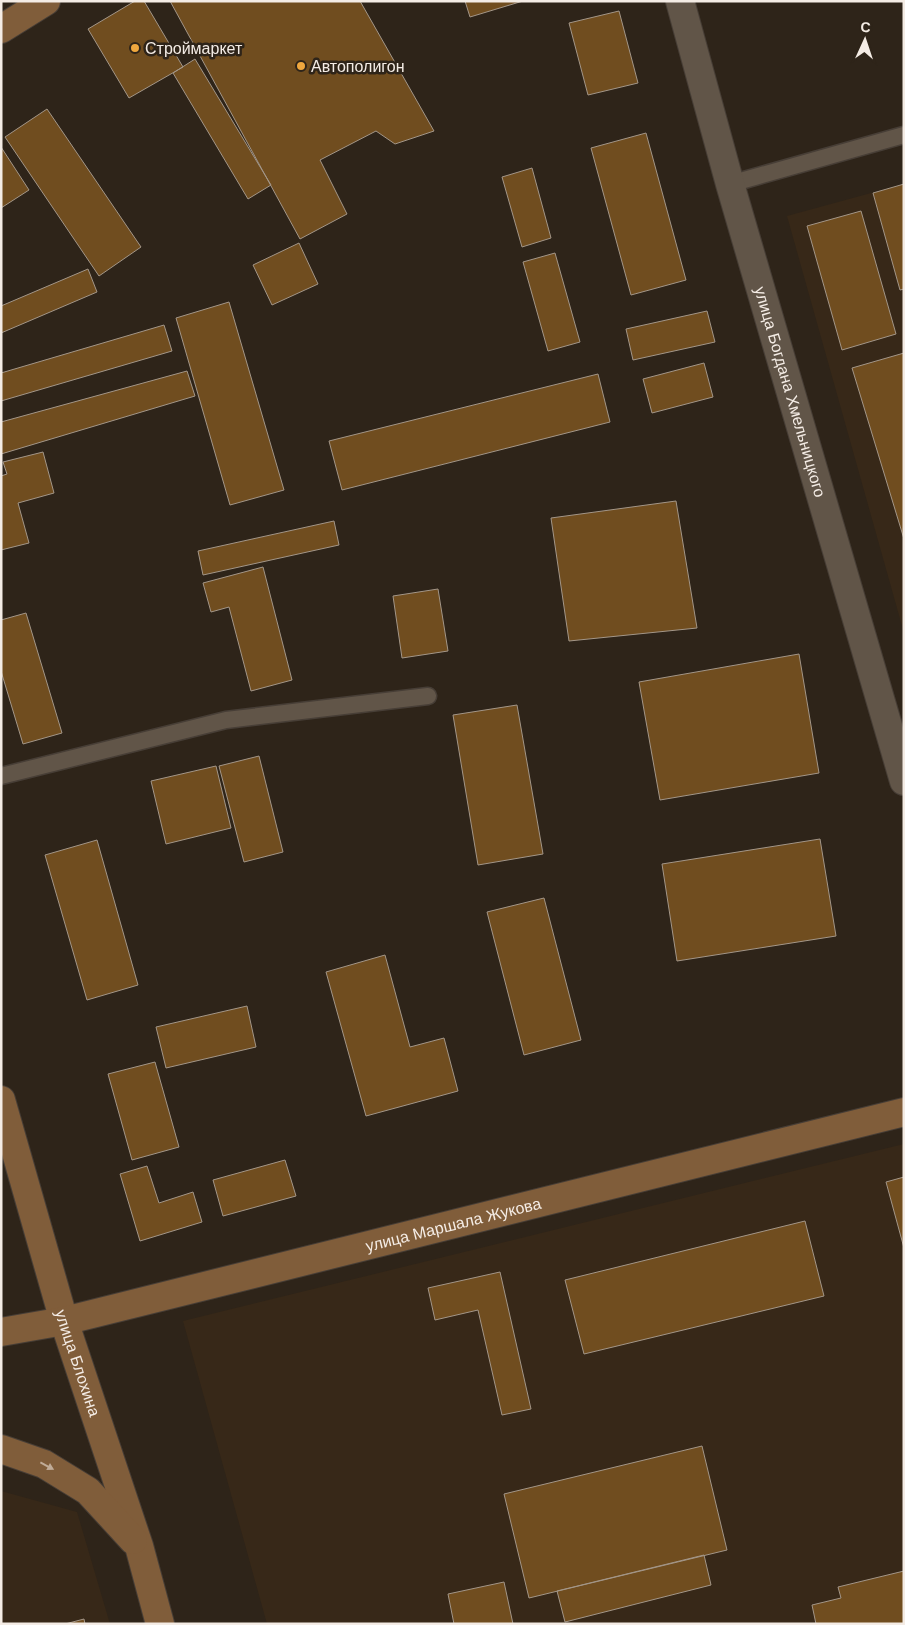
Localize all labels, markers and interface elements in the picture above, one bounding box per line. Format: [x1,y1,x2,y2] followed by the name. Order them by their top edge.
[840,15,890,65] north arrow
[860,19,871,35] text: С
[145,40,243,57] place label: Строймаркет
[129,42,141,54] marker: Строймаркет
[311,58,405,75] place label: Автополигон
[295,60,307,72] marker: Автополигон
[752,284,829,499] street label: улица Богдана Хмельницкого
[364,1194,543,1254] street label: улица Маршала Жукова
[53,1307,104,1419] street label: улица Блохина
[39,1462,54,1470] one-way arrow

